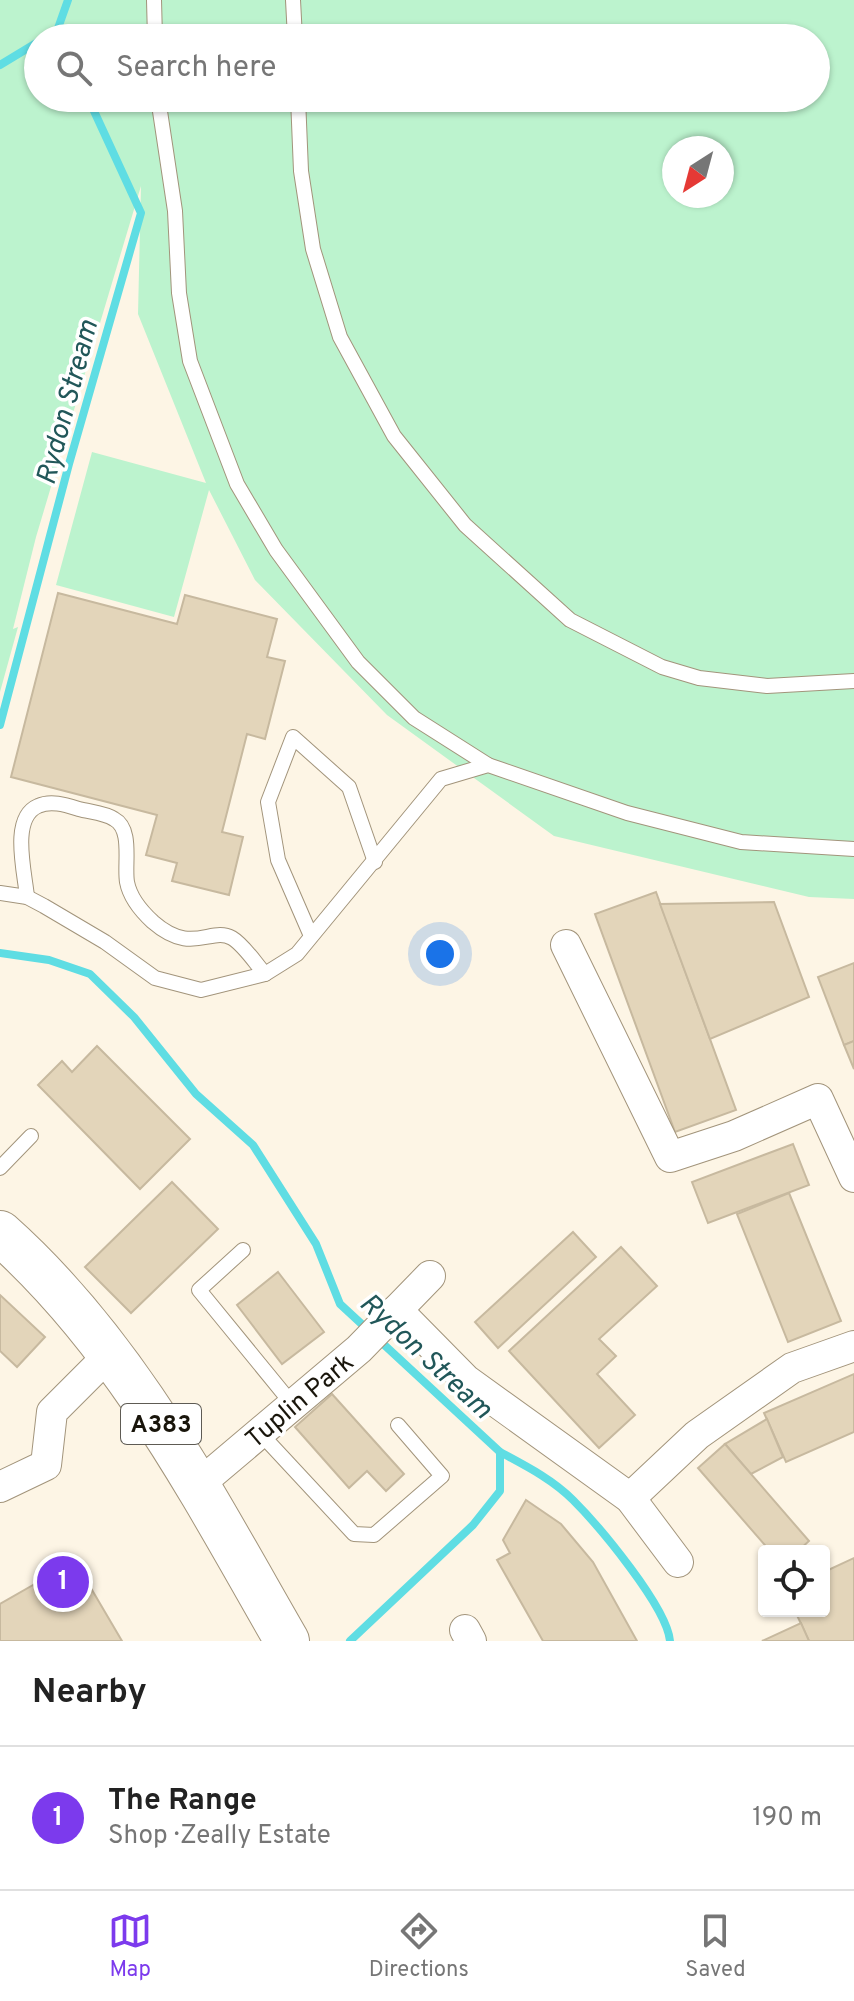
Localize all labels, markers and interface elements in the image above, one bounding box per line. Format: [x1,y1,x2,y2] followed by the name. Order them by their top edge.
[24,24,830,112] search box
[52,46,96,90] icon: search
[116,50,276,87] text: Search here
[662,136,734,208] north arrow
[30,316,108,489] water label: Rydon Stream
[420,934,460,974] your location
[351,1286,499,1428] water label: Rydon Stream
[240,1347,362,1457] street label: Tuplin Park
[121,1404,201,1444] road number: A383
[758,1545,830,1617] map controls
[758,1545,830,1617] button: locate
[37,1552,89,1612] pin: 1
[32,1672,147,1715] text: Nearby
[108,1783,257,1820] text: The Range
[53,1802,63,1835] text: 1
[752,1802,822,1835] text: 190 m
[108,1820,331,1853] text: Shop · Zeally Estate
[108,1909,152,1984] tab: Map
[369,1909,469,1984] tab: Directions
[685,1909,746,1984] tab: Saved

